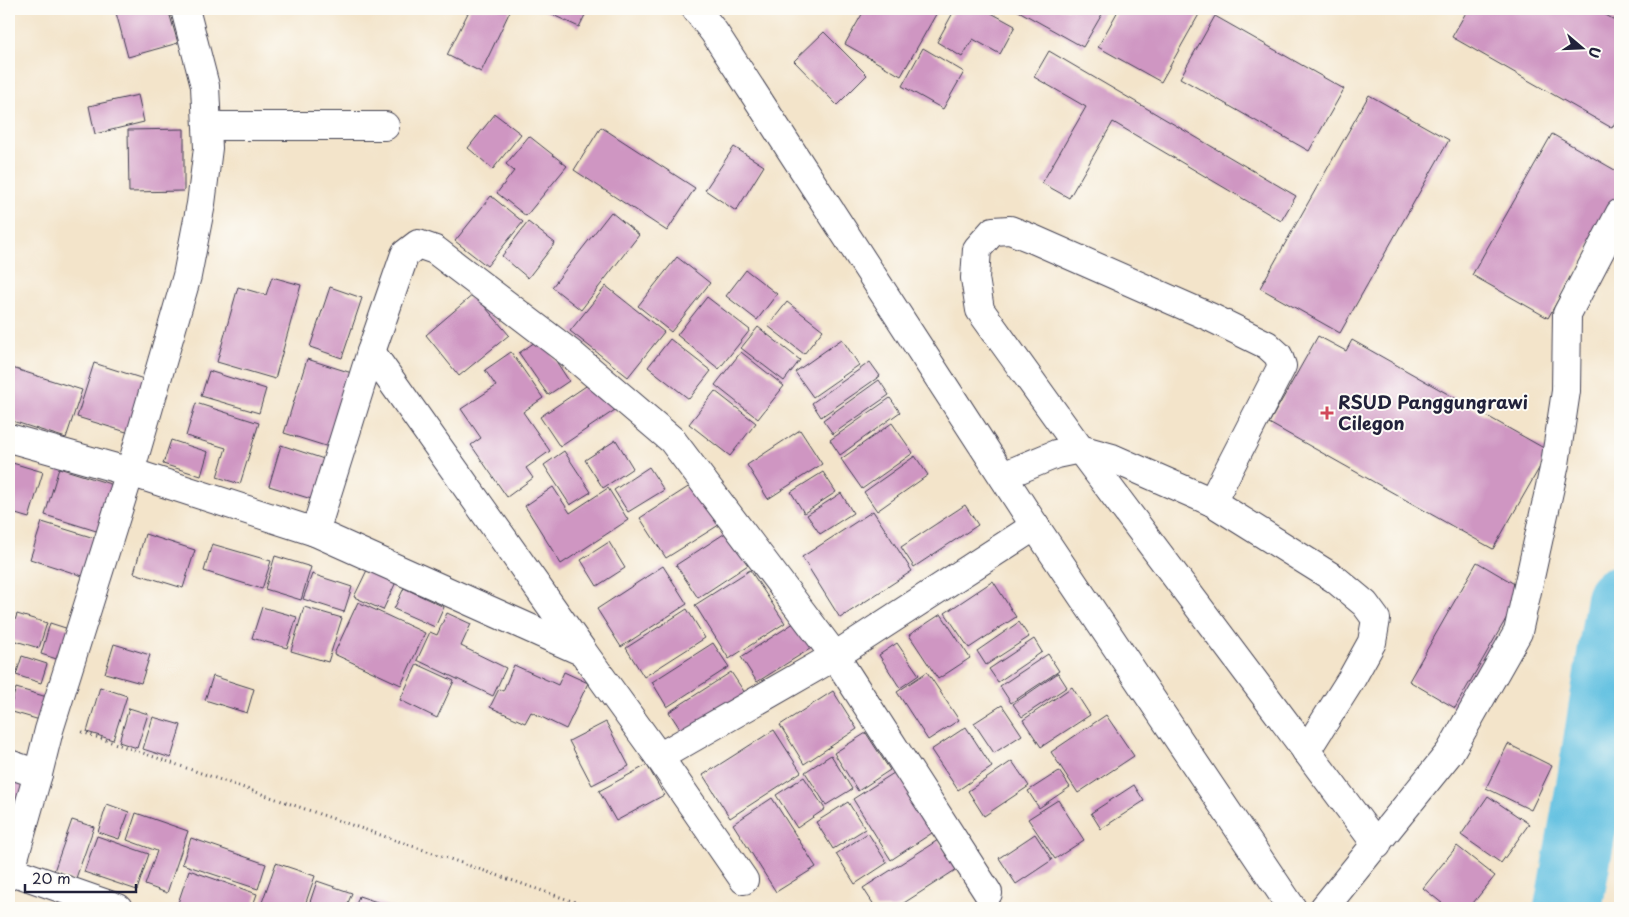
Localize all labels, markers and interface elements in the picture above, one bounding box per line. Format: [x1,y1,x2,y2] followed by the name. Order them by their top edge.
[1556,22,1606,72] north arrow
[1583,44,1606,61] text: U
[1338,388,1528,436] place label: RSUD Panggungrawi Cilegon
[1320,406,1334,420] marker: RSUD Panggungrawi Cilegon
[25,862,136,894] scale bar
[32,866,71,889] text: 20 m

